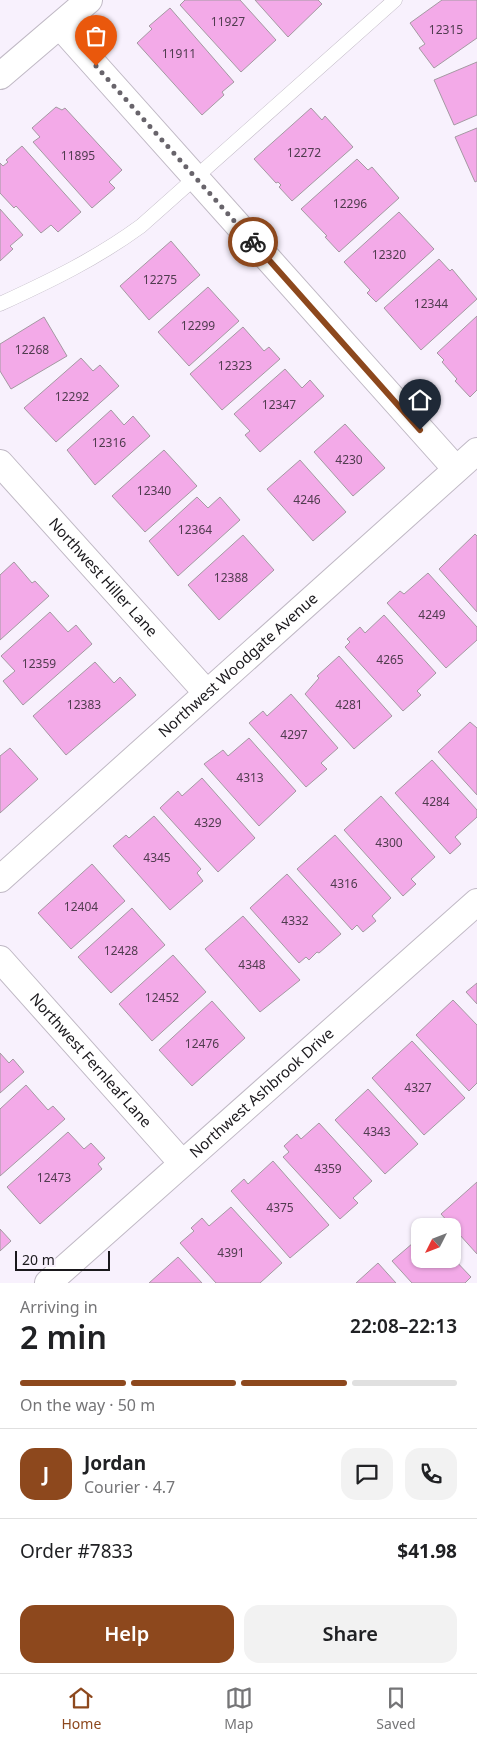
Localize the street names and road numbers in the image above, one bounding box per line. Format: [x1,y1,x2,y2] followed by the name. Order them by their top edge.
[45,513,163,641] street label: Northwest Hiller Lane
[154,588,321,741] street label: Northwest Woodgate Avenue
[26,988,157,1131] street label: Northwest Fernleaf Lane
[185,1023,338,1162] street label: Northwest Ashbrook Drive

